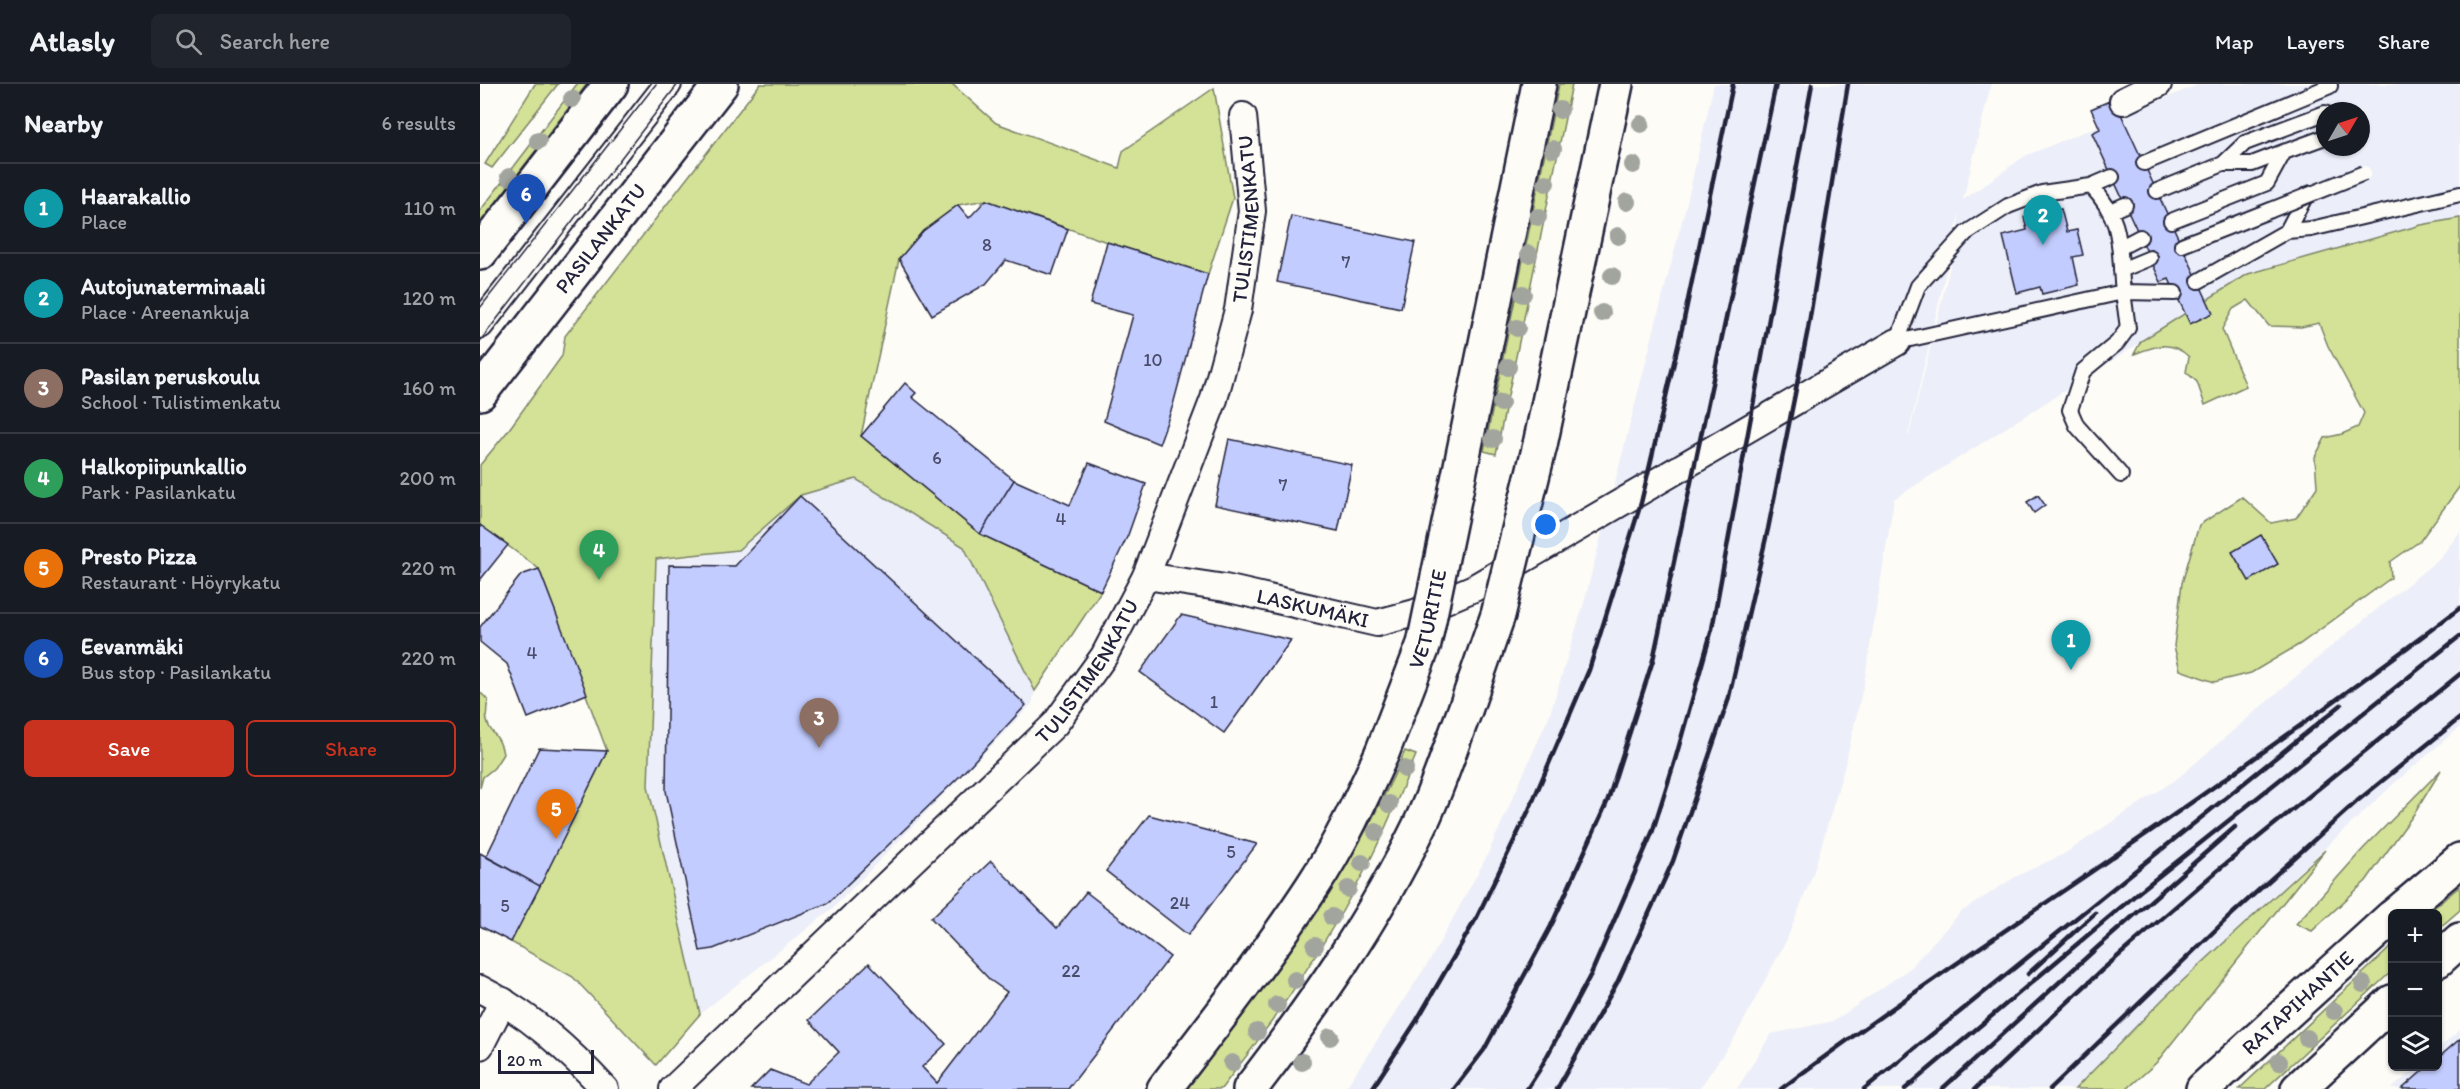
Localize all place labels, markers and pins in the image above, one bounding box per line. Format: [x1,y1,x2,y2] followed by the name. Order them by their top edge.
[506,174,546,224] pin: 6
[2024,196,2062,245] pin: 2
[580,530,618,580] pin: 4
[2052,620,2090,670] pin: 1
[800,698,838,748] pin: 3
[536,790,576,839] pin: 5

